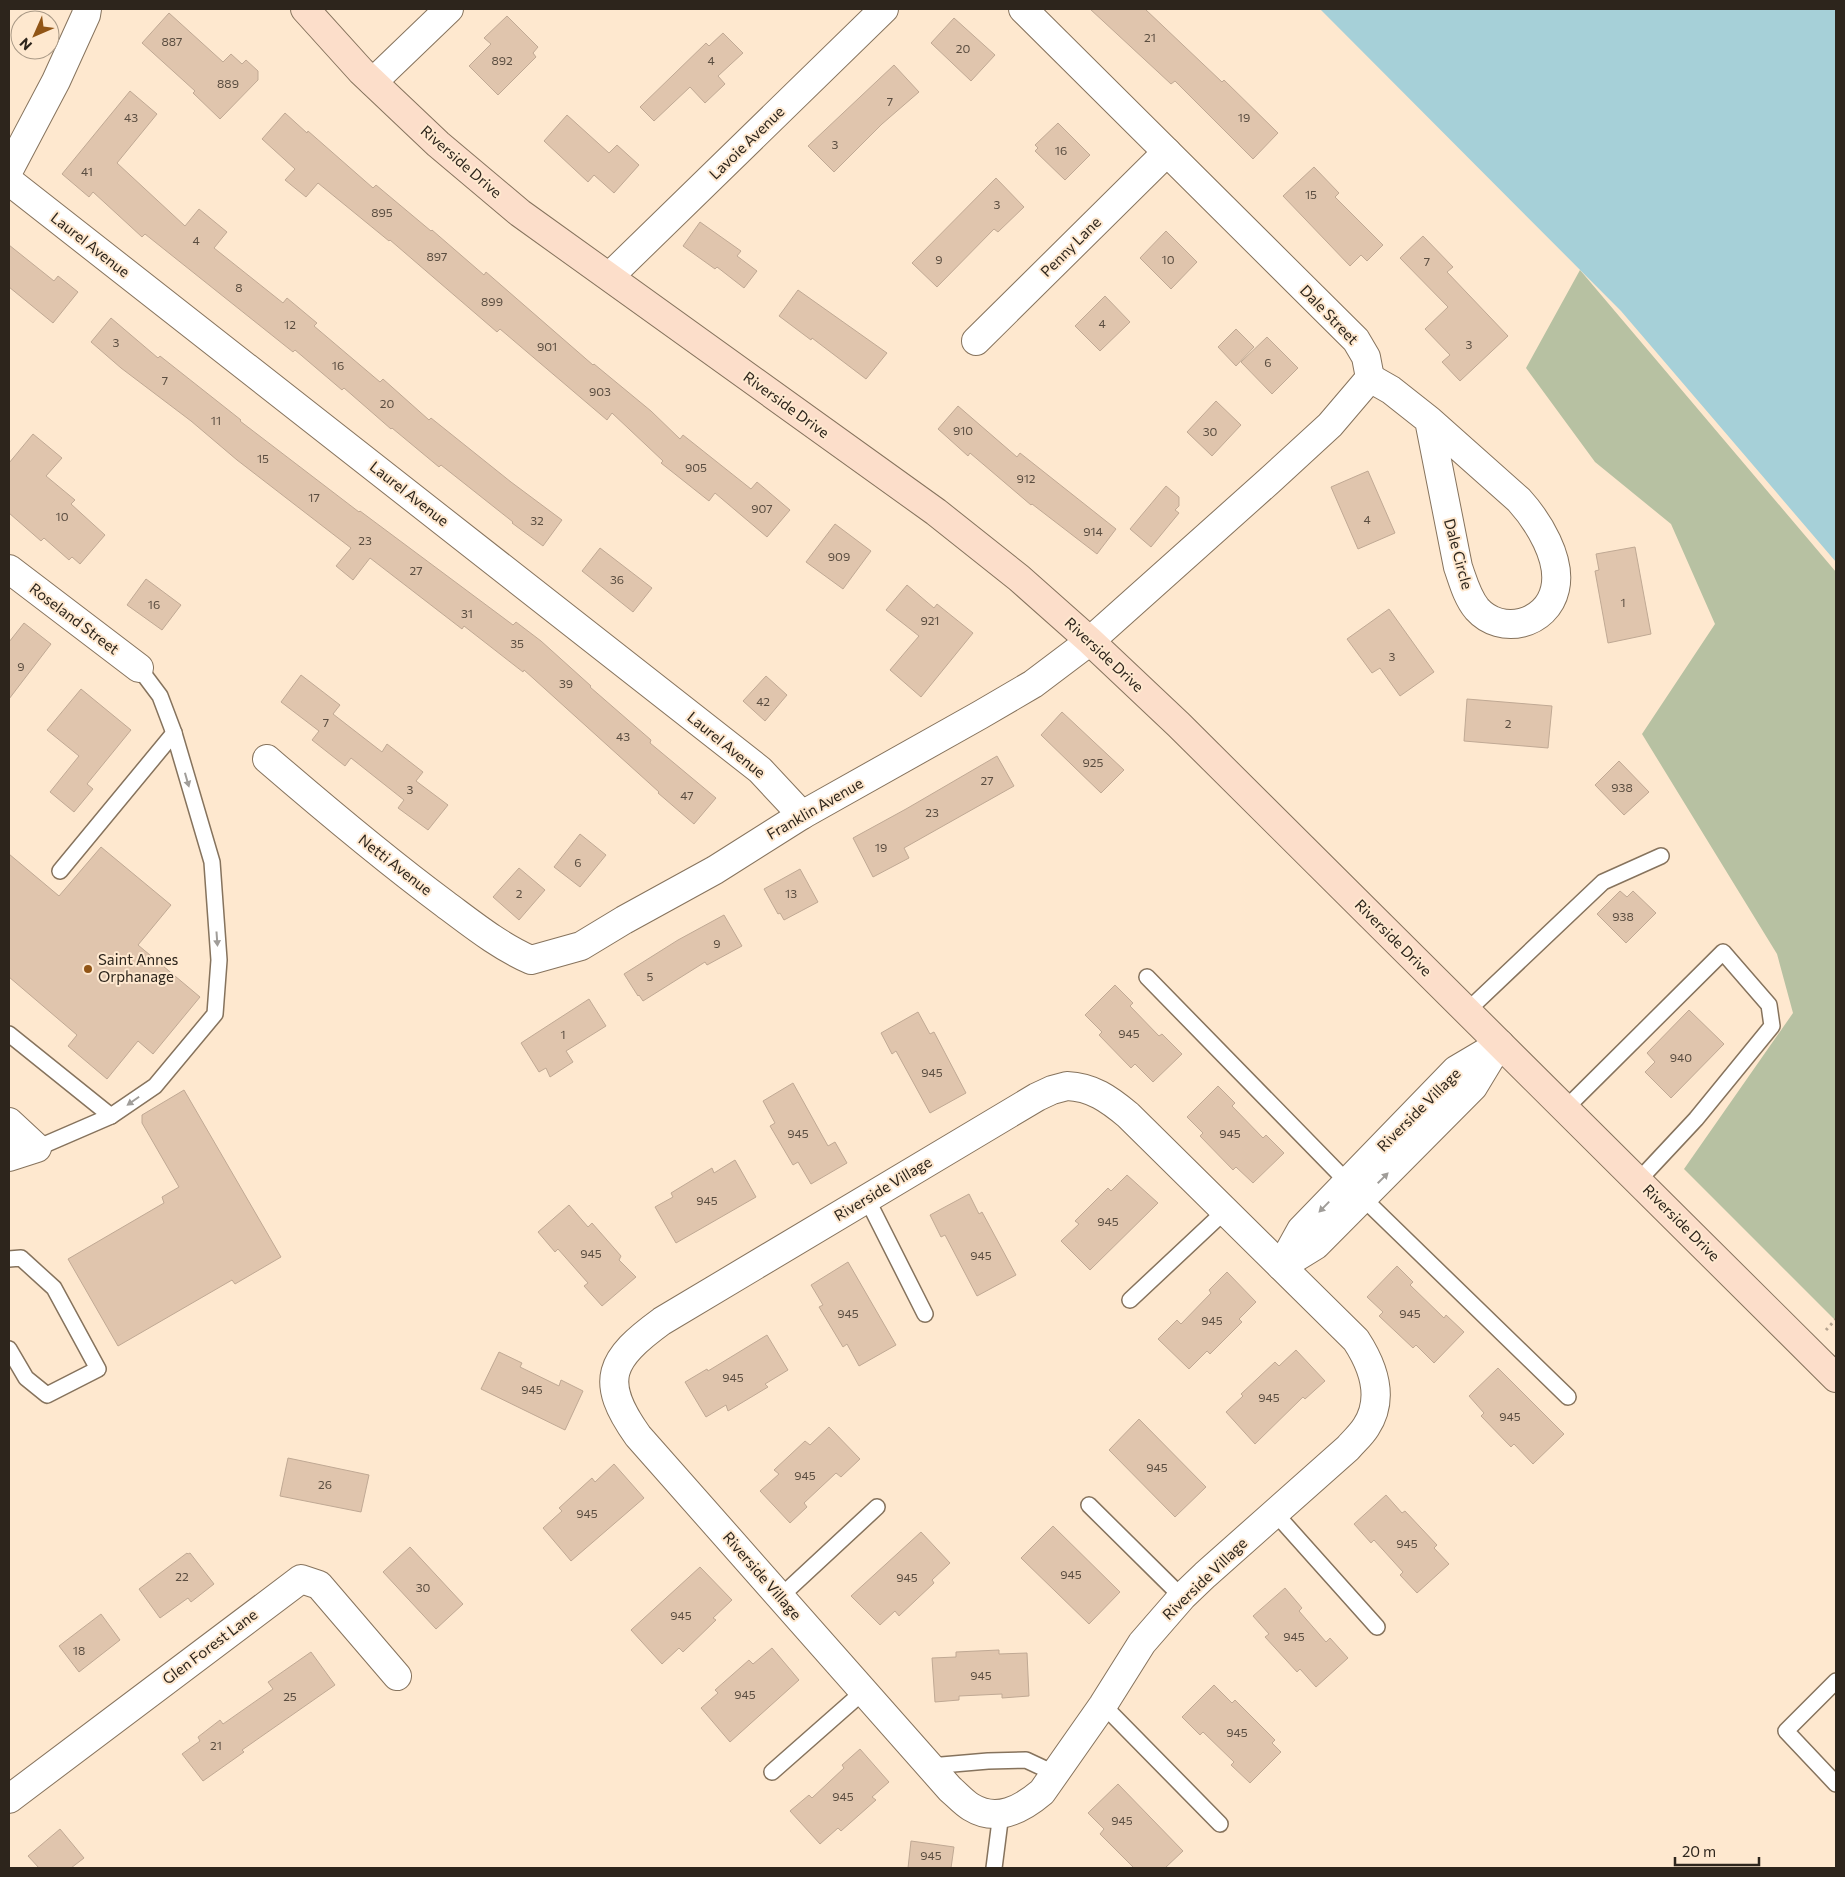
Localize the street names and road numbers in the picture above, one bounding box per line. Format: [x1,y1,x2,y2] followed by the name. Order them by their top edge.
[705,102,788,183] street label: Lavoie Avenue
[418,121,506,201] street label: Riverside Drive
[48,208,134,281] street label: Laurel Avenue
[1036,212,1104,280] street label: Penny Lane
[1297,281,1363,348] street label: Dale Street
[740,367,833,441] street label: Riverside Drive
[367,457,453,530] street label: Laurel Avenue
[1441,516,1477,591] street label: Dale Circle
[26,579,123,658] street label: Roseland Street
[1061,613,1148,695] street label: Riverside Drive
[684,707,769,781] street label: Laurel Avenue
[763,773,866,843] street label: Franklin Avenue
[355,830,436,898] street label: Netti Avenue
[1352,895,1436,980] street label: Riverside Drive
[1373,1064,1464,1155] street label: Riverside Village
[830,1152,935,1224] street label: Riverside Village
[1640,1180,1724,1265] street label: Riverside Drive
[720,1528,806,1623] street label: Riverside Village
[1158,1533,1250,1623] street label: Riverside Village
[159,1605,260,1688] street label: Glen Forest Lane

